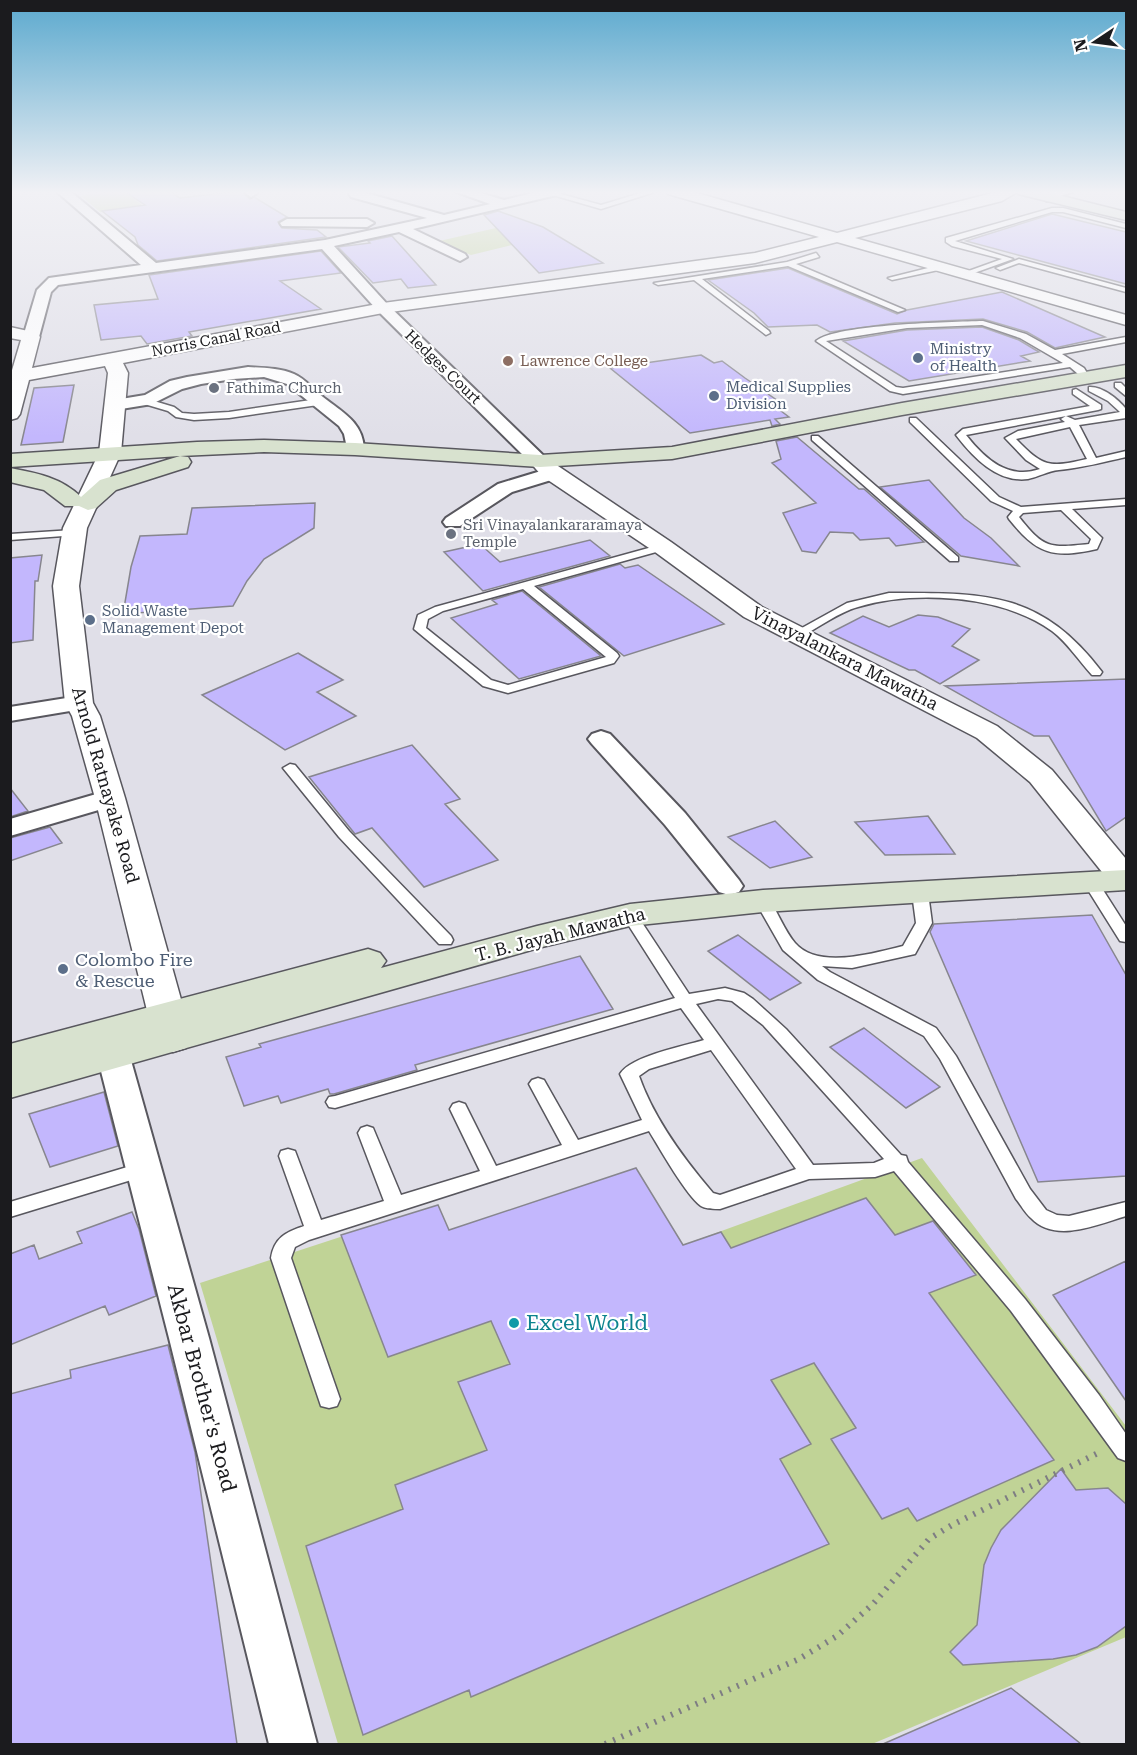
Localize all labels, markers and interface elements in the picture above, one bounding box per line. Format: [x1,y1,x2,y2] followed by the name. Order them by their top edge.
[1065,12,1125,72] north arrow
[1070,37,1092,53] text: N
[150,318,282,360] street label: Norris Canal Road
[401,326,485,408] street label: Hedges Court
[930,340,998,375] place label: Ministry of Health
[911,351,925,365] marker: Ministry of Health
[520,352,648,370] place label: Lawrence College
[501,354,515,368] marker: Lawrence College
[726,378,851,413] place label: Medical Supplies Division
[226,379,342,397] place label: Fathima Church
[207,381,221,395] marker: Fathima Church
[707,389,721,403] marker: Medical Supplies Division
[463,516,642,551] place label: Sri Vinayalankararamaya Temple
[444,527,458,541] marker: Sri Vinayalankararamaya Temple
[102,602,244,637] place label: Solid Waste Management Depot
[748,602,942,714] street label: Vinayalankara Mawatha
[83,613,97,627] marker: Solid Waste Management Depot
[68,684,144,886] street label: Arnold Ratnayake Road
[473,903,647,965] street label: T. B. Jayah Mawatha
[75,949,193,991] place label: Colombo Fire & Rescue
[56,962,70,976] marker: Colombo Fire & Rescue
[163,1281,242,1495] street label: Akbar Brother's Road
[526,1311,649,1335] place label: Excel World
[507,1316,521,1330] marker: Excel World

